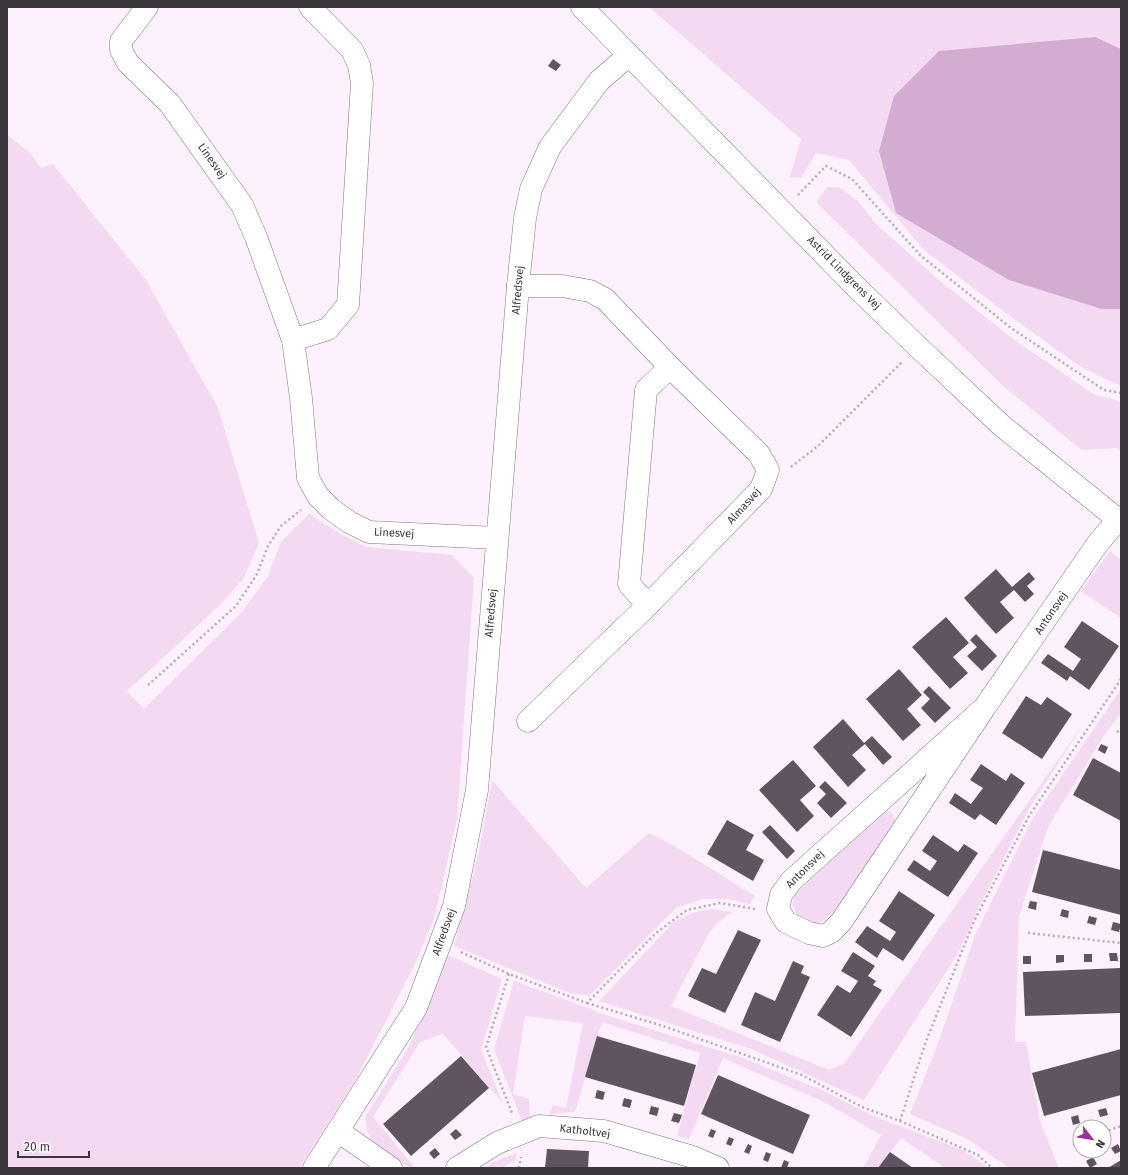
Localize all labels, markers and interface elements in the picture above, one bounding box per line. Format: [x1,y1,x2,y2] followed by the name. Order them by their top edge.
[195,141,229,181] street label: Linesvej
[804,233,884,313] street label: Astrid Lindgrens Vej
[509,265,527,315] street label: Alfredsvej
[724,485,764,527] street label: Almasvej
[373,525,415,541] street label: Linesvej
[482,588,500,638] street label: Alfredsvej
[1032,589,1070,637] street label: Antonsvej
[783,847,827,891] street label: Antonsvej
[429,907,459,957] street label: Alfredsvej
[1072,1119,1112,1159] north arrow
[559,1121,611,1141] street label: Katholtvej
[18,1133,89,1159] scale bar
[1093,1137,1108,1150] text: N
[24,1140,50,1154] text: 20 m

